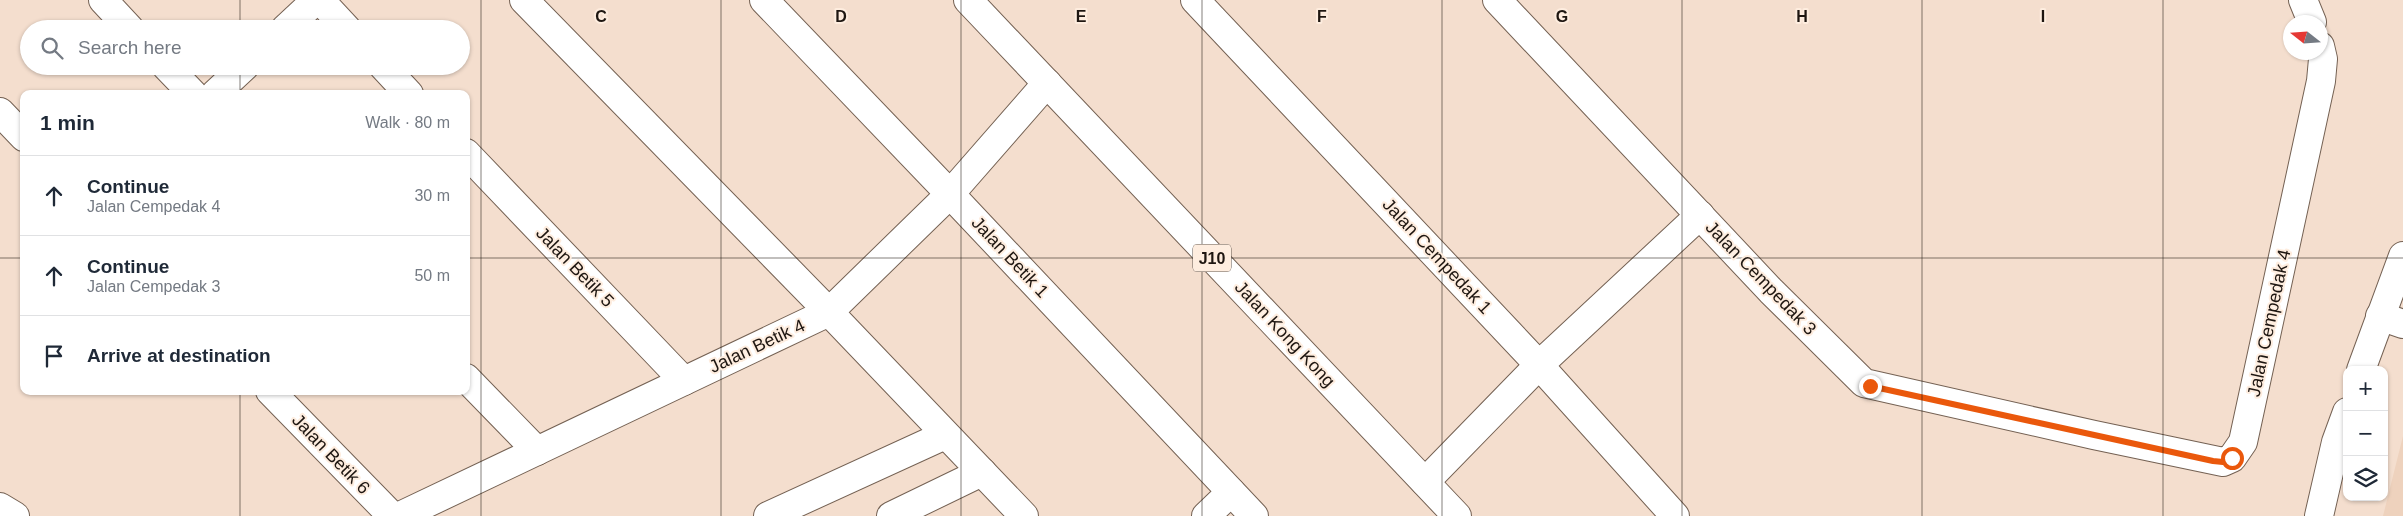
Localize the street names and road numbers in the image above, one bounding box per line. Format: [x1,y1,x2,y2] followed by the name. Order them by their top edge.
[1379,194,1495,318] street label: Jalan Cempedak 1
[968,212,1052,302] street label: Jalan Betik 1
[1702,217,1820,339] street label: Jalan Cempedak 3
[532,223,618,311] street label: Jalan Betik 5
[1193,244,1231,272] road number: J10
[2244,248,2294,398] street label: Jalan Cempedak 4
[1231,277,1339,391] street label: Jalan Kong Kong
[706,315,808,377] street label: Jalan Betik 4
[288,410,374,498] street label: Jalan Betik 6

